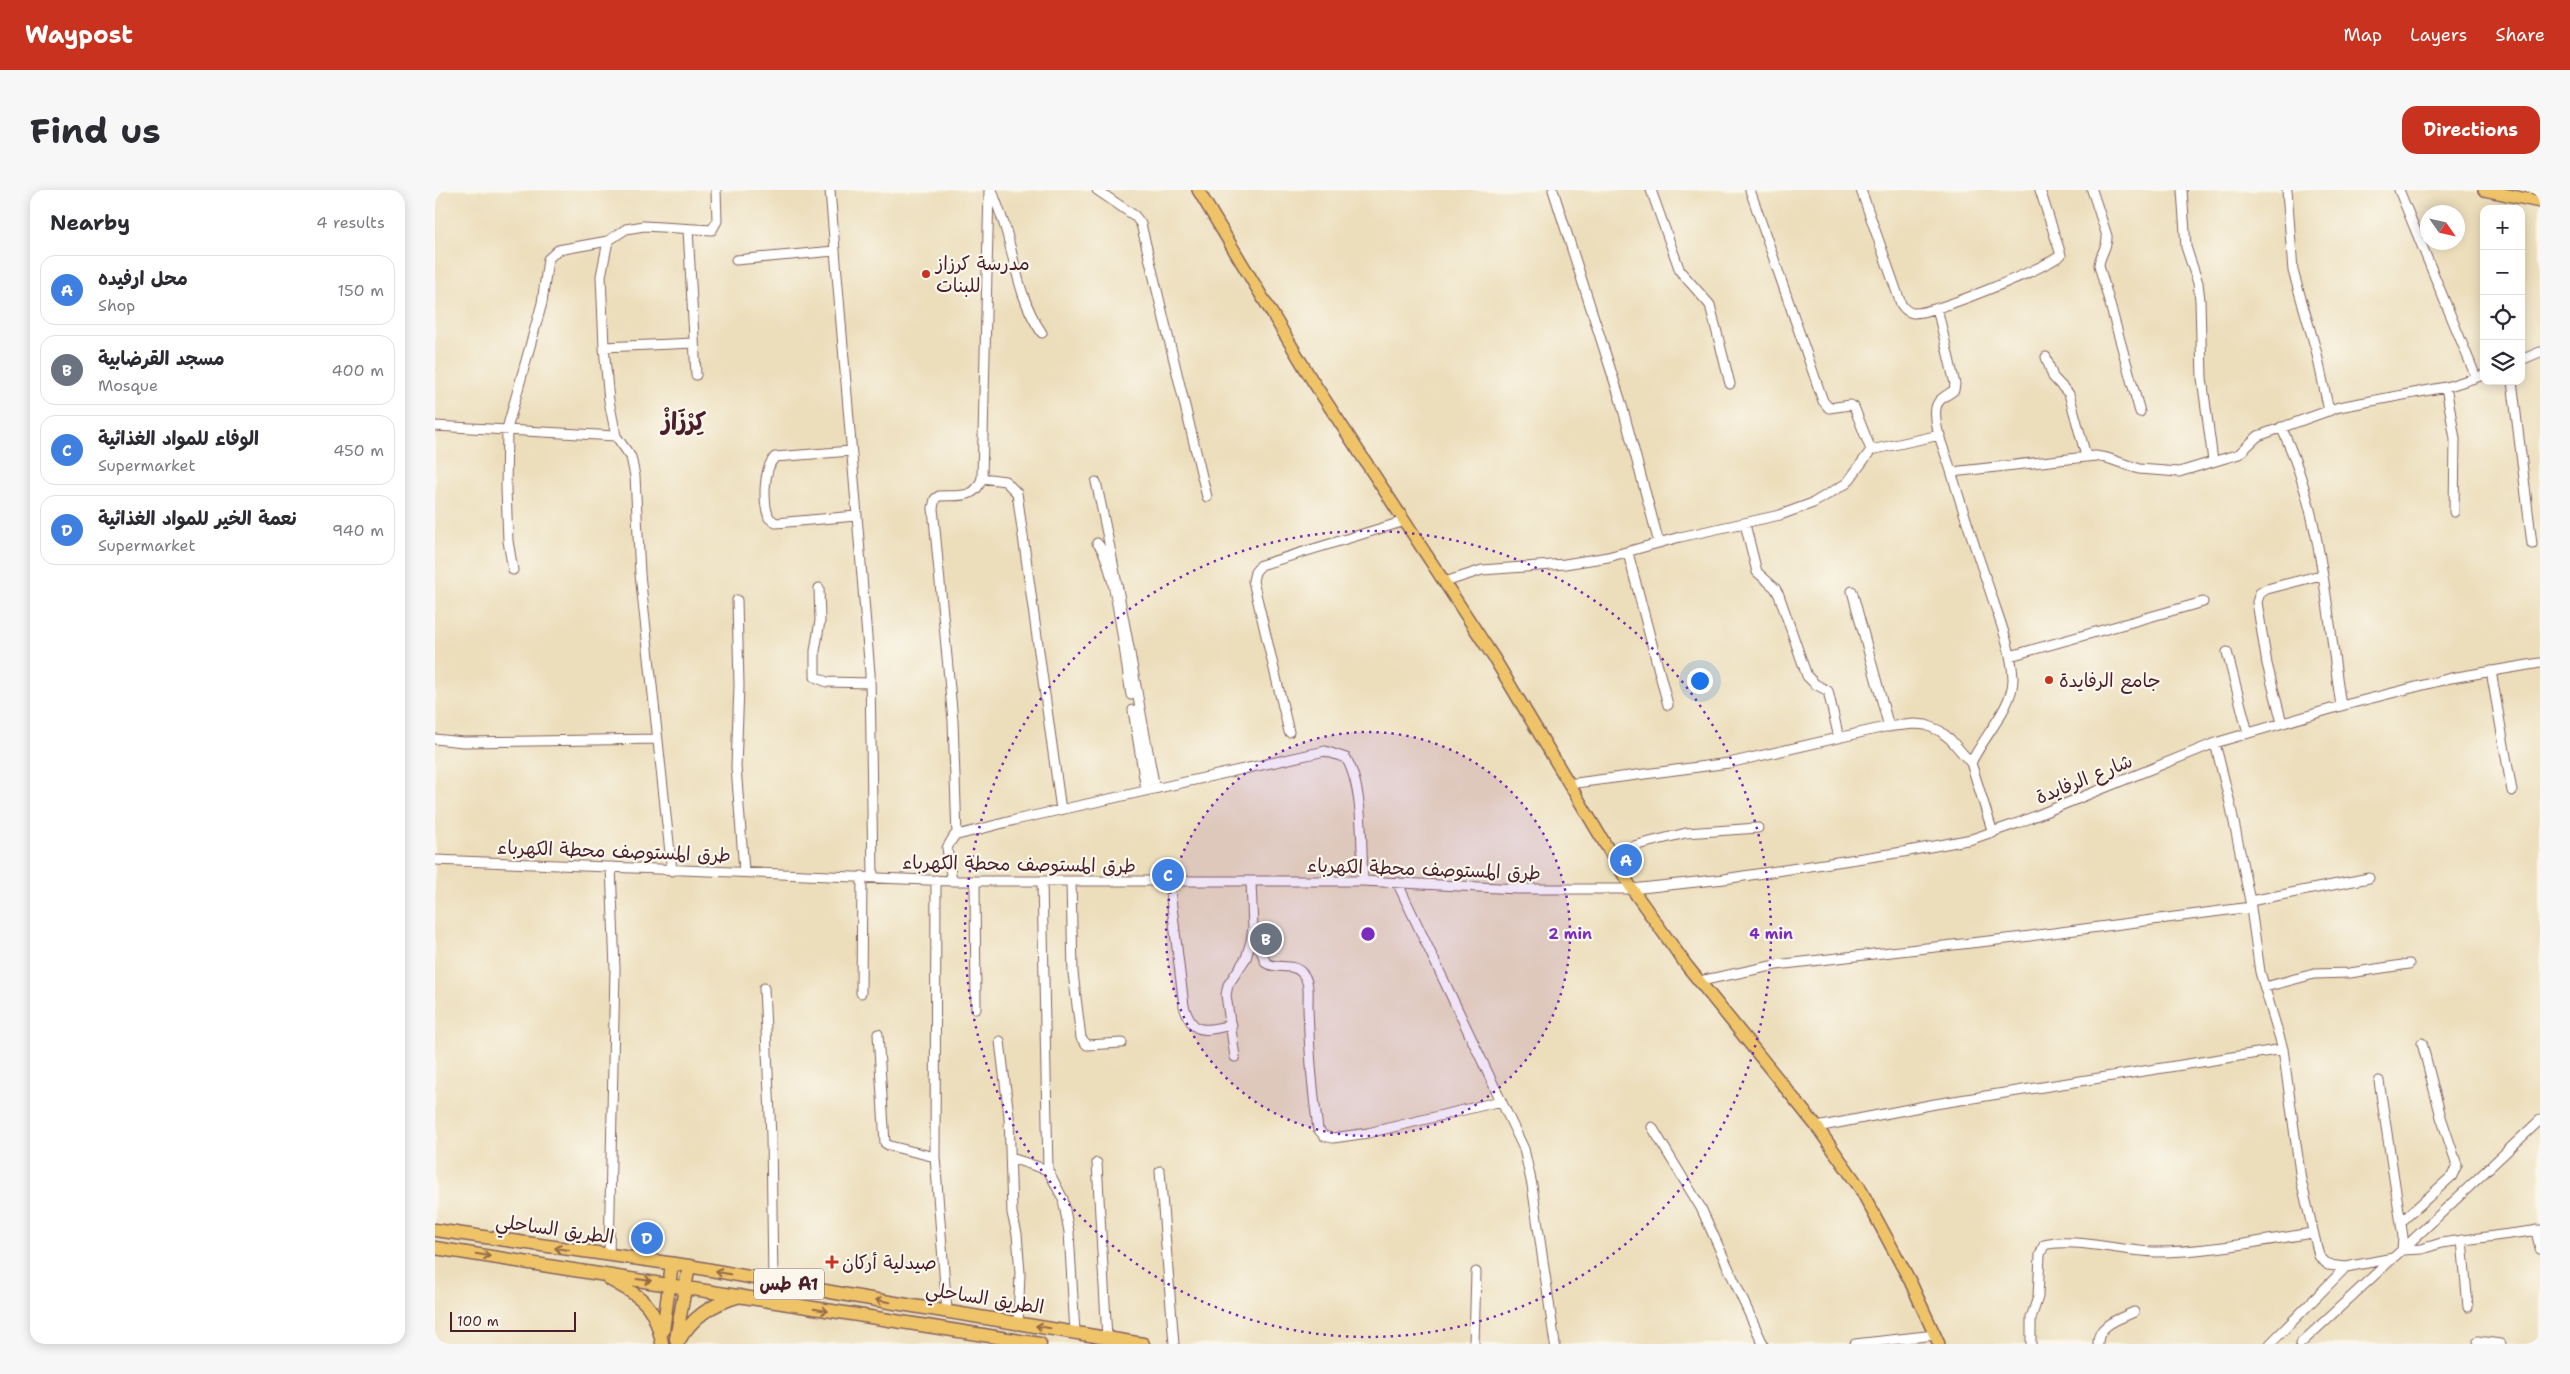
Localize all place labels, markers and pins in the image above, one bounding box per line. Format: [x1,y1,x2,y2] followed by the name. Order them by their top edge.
[934,251,1030,298] place label: مدرسة كرزاز للبنات
[920,268,932,280] marker: مدرسة كرزاز للبنات
[2059,668,2161,694] place label: جامع الرفايدة
[2043,674,2055,686] marker: جامع الرفايدة
[1610,841,1642,879] pin: A
[1152,856,1184,894] pin: C
[1250,920,1282,958] pin: B
[1359,925,1377,943] centre of rings
[631,1219,663,1257] pin: D
[842,1250,937,1275] place label: صيدلية أركان
[826,1256,838,1268] marker: صيدلية أركان

